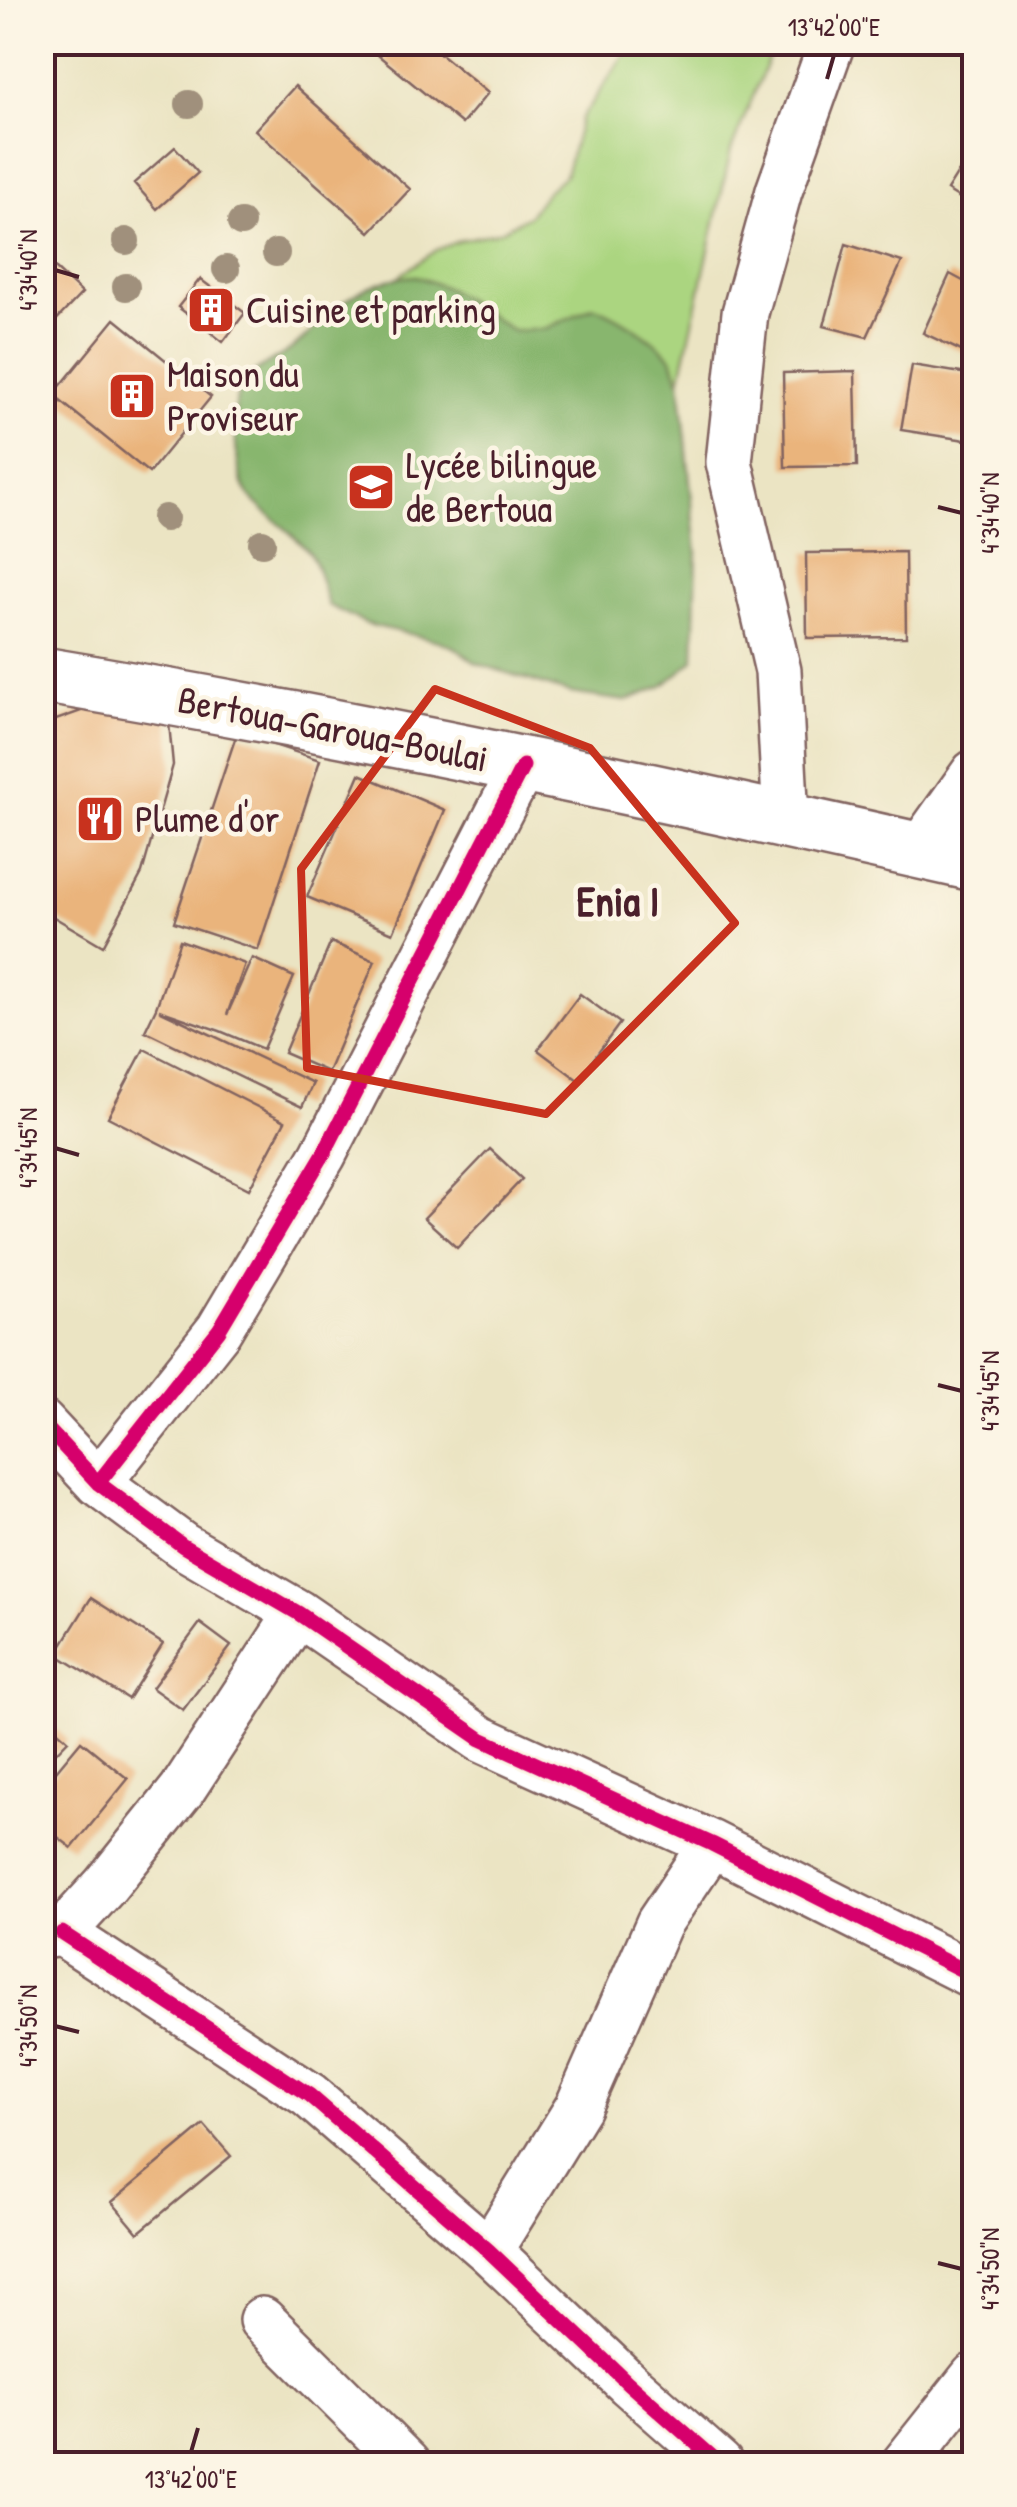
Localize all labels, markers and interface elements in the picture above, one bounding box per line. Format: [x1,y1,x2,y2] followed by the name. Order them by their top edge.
[788,10,880,44] text: 13°42'00"E
[11,229,45,311] text: 4°34'40"N
[246,283,496,335] place label: Cuisine et parking
[185,284,237,336] building icon: Cuisine et parking
[167,347,299,443] place label: Maison du Proviseur
[106,370,158,422] building icon: Maison du Proviseur
[406,438,597,534] place label: Lycée bilingue de Bertoua
[345,461,397,513] school or university icon: Lycée bilingue de Bertoua
[973,472,1007,554] text: 4°34'40"N
[174,672,493,784] street label: Bertoua-Garoua-Boulai
[135,792,280,844] place label: Plume d'or
[74,793,126,845] restaurant icon: Plume d'or
[577,872,659,929] district label: Enia I
[11,1108,45,1188] text: 4°34'45"N
[973,1351,1007,1431] text: 4°34'45"N
[11,1985,45,2067] text: 4°34'50"N
[973,2228,1007,2310] text: 4°34'50"N
[145,2462,237,2496] text: 13°42'00"E

